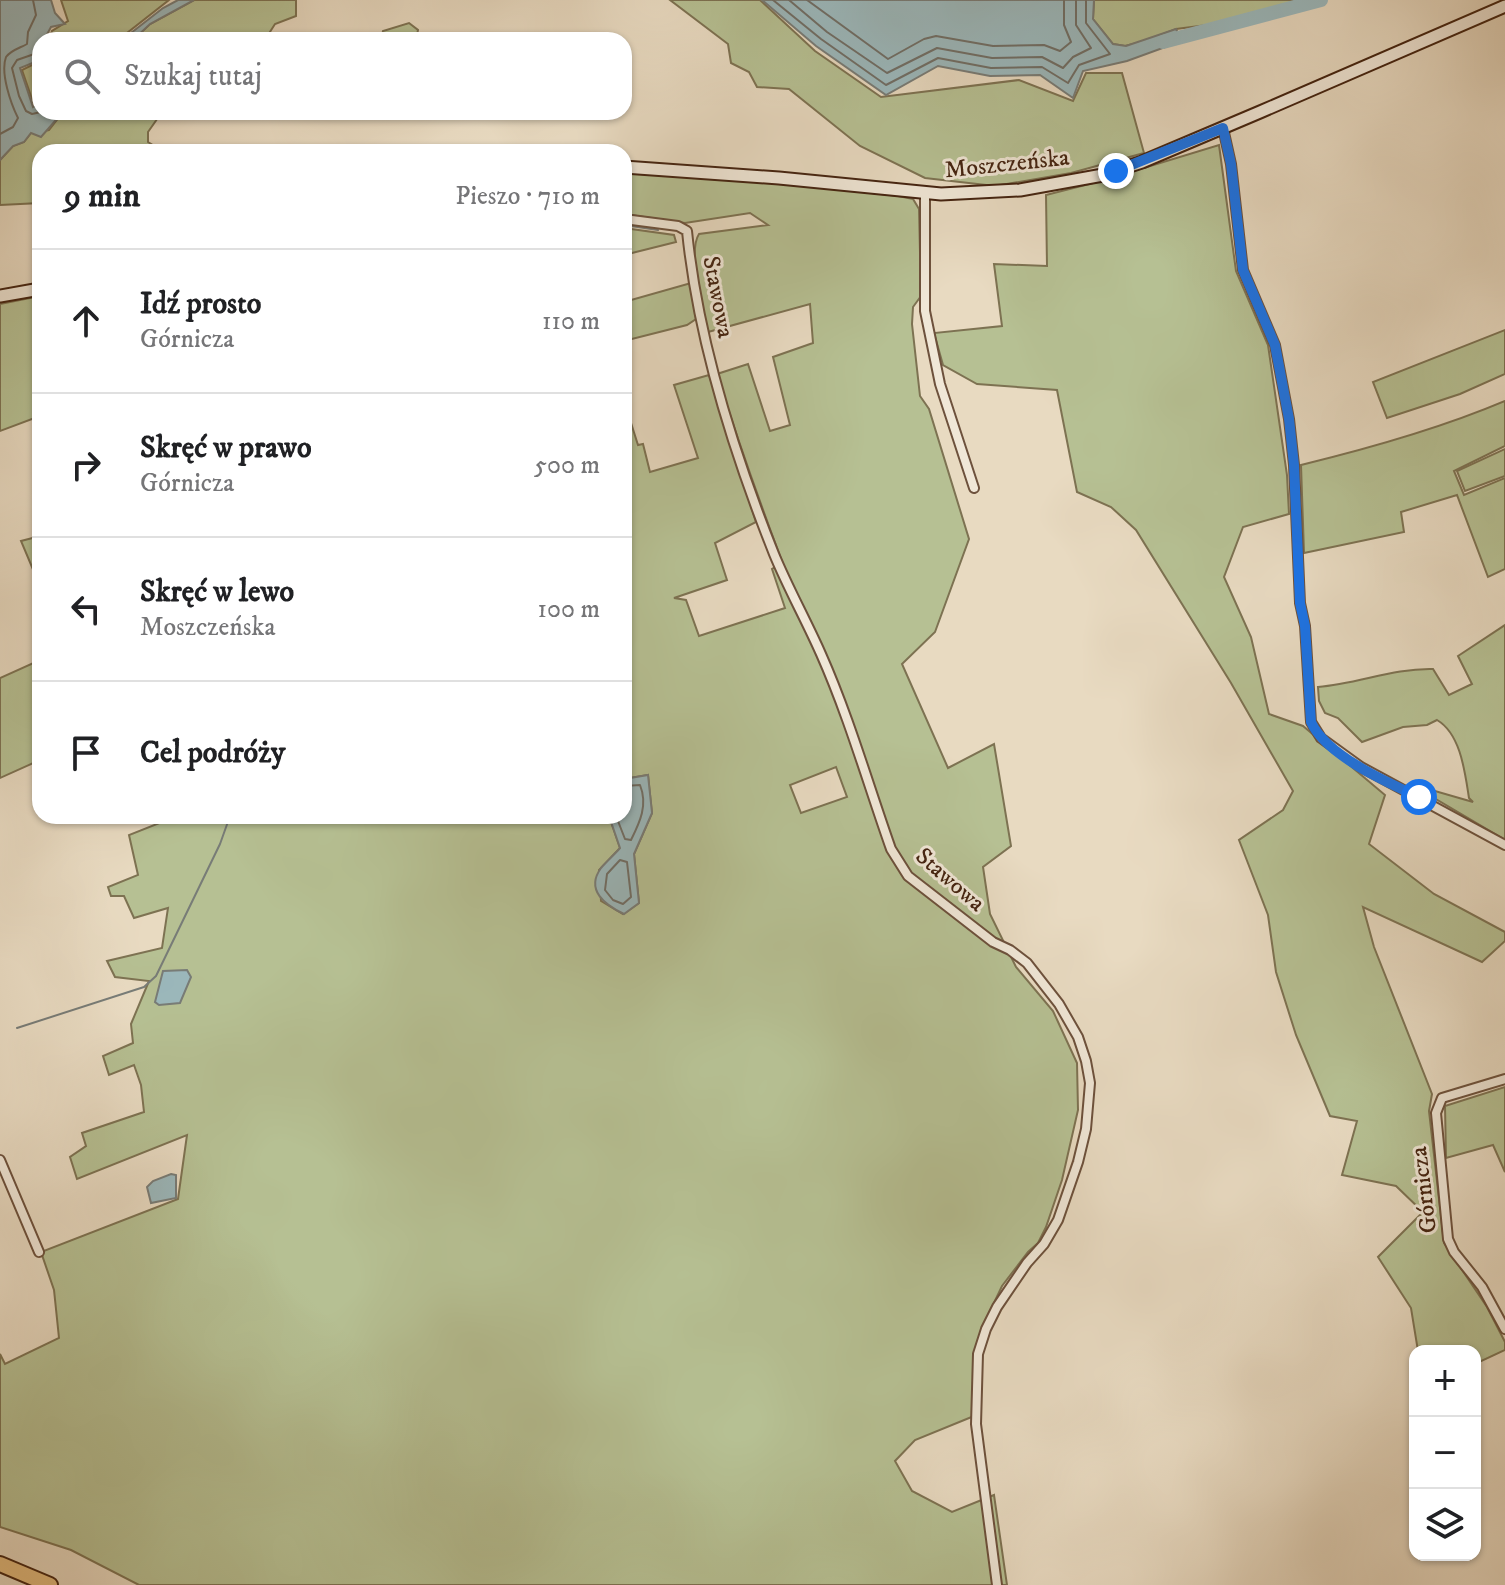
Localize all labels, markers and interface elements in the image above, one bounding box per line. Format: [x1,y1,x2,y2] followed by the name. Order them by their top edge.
[32,32,632,120] search box
[60,54,104,98] icon: search
[124,58,262,95] text: Szukaj tutaj
[943,142,1072,185] street label: Moszczeńska
[1098,153,1134,189] route end
[64,175,140,217] text: 9 min
[455,180,600,213] text: Pieszo · 710 m
[695,253,741,341] street label: Stawowa
[140,286,261,323] text: Idź prosto
[64,299,108,343] icon: ahead
[542,305,600,338] text: 110 m
[140,323,234,356] text: Górnicza
[140,430,312,467] text: Skręć w prawo
[64,443,108,487] icon: right
[534,449,600,482] text: 500 m
[140,467,234,500] text: Górnicza
[140,574,294,611] text: Skręć w lewo
[64,587,108,631] icon: left
[537,593,600,626] text: 100 m
[140,611,275,644] text: Moszczeńska
[64,731,108,775] icon: arrive
[140,735,285,772] text: Cel podróży
[1401,779,1437,815] route start
[909,841,992,919] street label: Stawowa
[1404,1144,1444,1235] street label: Górnicza
[1409,1345,1481,1561] map controls
[1409,1345,1481,1417] button: +
[1409,1417,1481,1489] button: −
[1409,1489,1481,1561] button: layers

